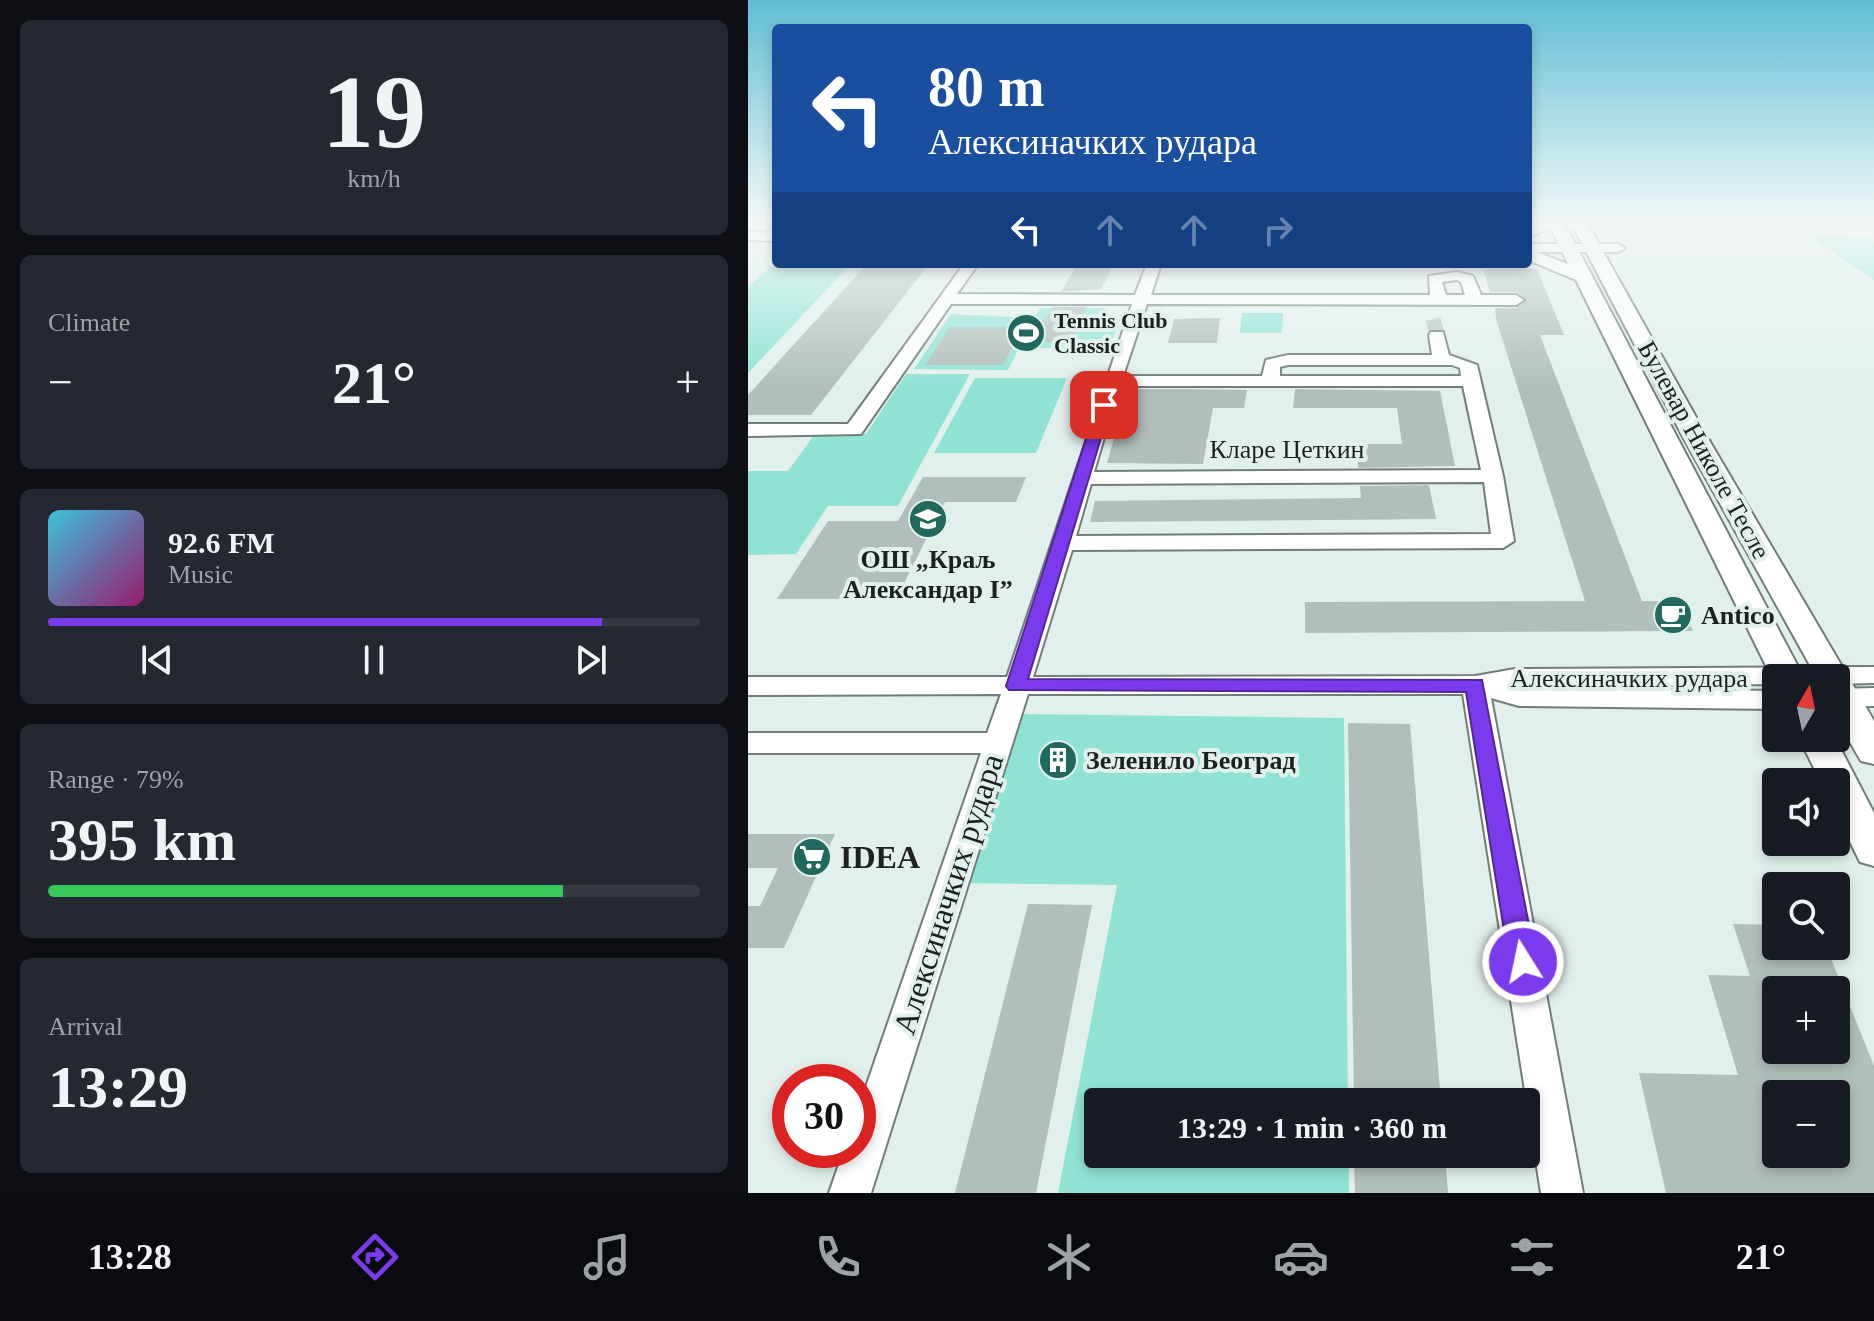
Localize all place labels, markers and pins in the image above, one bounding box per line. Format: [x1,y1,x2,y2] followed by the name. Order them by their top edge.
[1054,308,1168,358] place label: Tennis Club Classic
[1005,312,1047,354] sports icon: Tennis Club Classic
[1070,371,1138,439] pin
[907,498,949,540] school or university icon: ОШ „Краљ Александар I”
[843,545,1013,604] place label: ОШ „Краљ Александар I”
[1652,594,1694,636] cafe icon: Antico
[1701,601,1775,630] place label: Antico
[1037,739,1079,781] building icon: Зеленило Београд
[1086,746,1296,775] place label: Зеленило Београд
[791,836,833,878] supermarket icon: IDEA
[840,839,920,875] place label: IDEA

